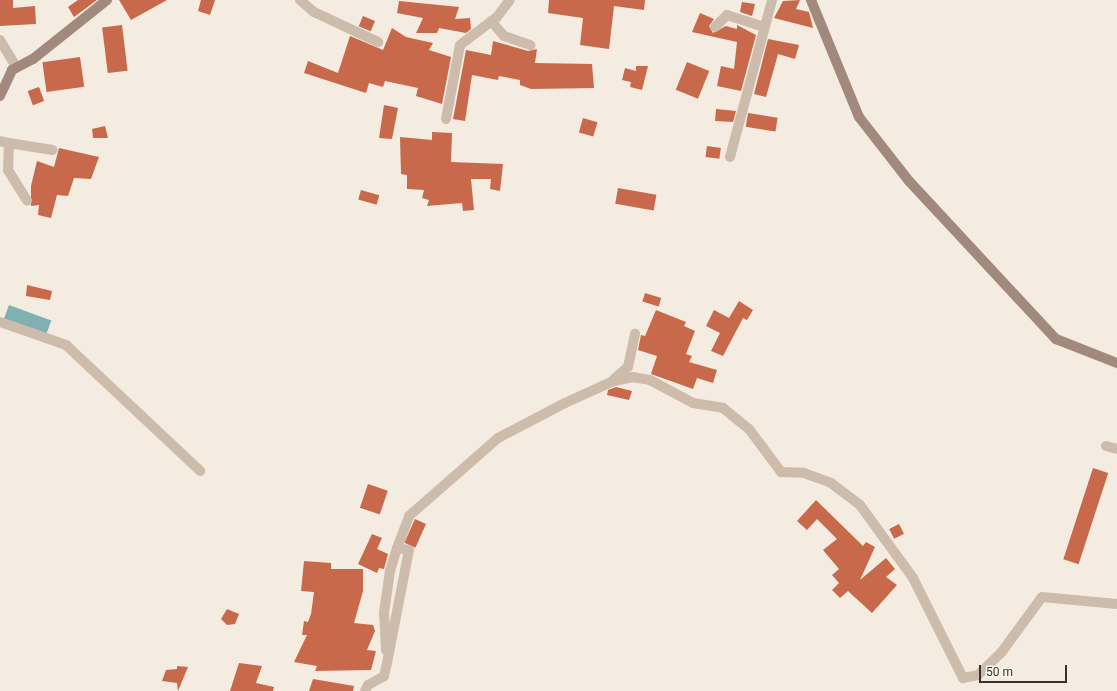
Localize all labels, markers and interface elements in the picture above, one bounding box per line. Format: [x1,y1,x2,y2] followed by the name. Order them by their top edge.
[981,657,1069,683] scale bar
[986,665,1013,679] text: 50 m

